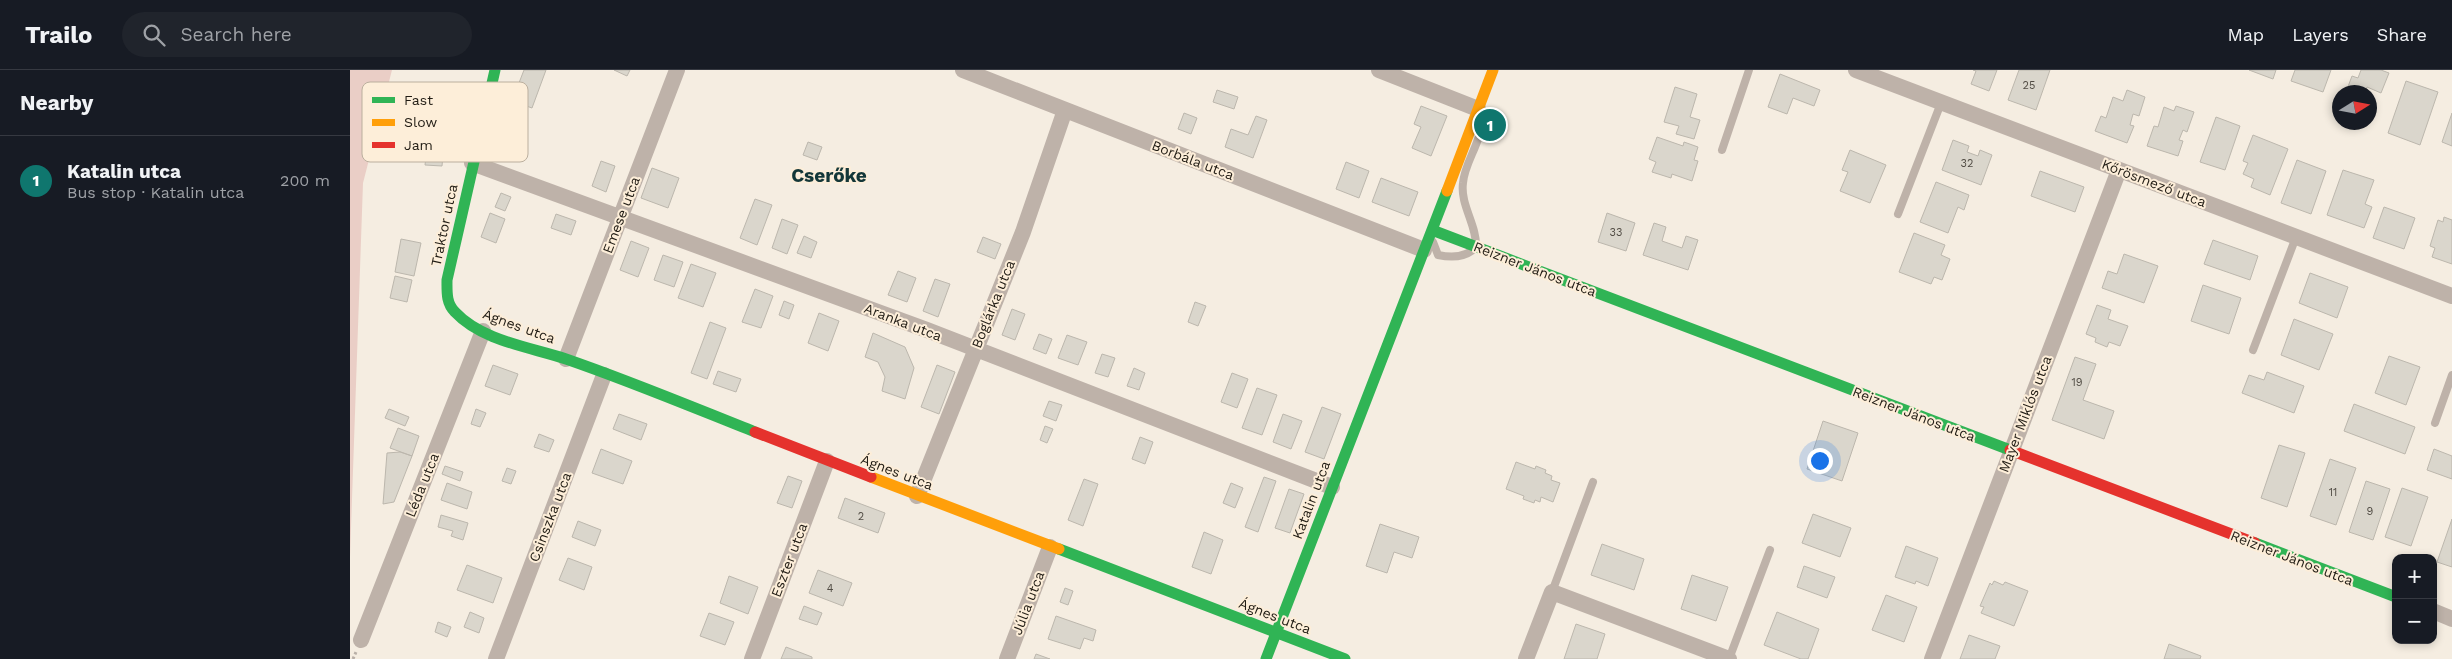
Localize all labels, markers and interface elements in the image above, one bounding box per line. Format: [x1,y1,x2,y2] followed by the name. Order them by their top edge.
[122,12,472,57] search box
[25,21,92,49] text: Trailo
[140,21,168,49] icon: search
[180,23,292,46] text: Search here
[2227,24,2264,45] text: Map
[2292,24,2349,45] text: Layers
[2377,24,2427,45] text: Share
[2023,79,2035,92] house number: 25
[362,82,528,162] legend
[2332,85,2377,130] north arrow
[20,90,93,115] text: Nearby
[404,92,433,108] text: Fast
[1474,106,1506,144] pin: 1
[404,114,437,130] text: Slow
[404,137,433,153] text: Jam
[1150,137,1236,183] street label: Borbála utca
[2100,156,2209,210] street label: Kőrösmező utca
[1961,157,1973,170] house number: 32
[67,160,181,183] text: Katalin utca
[791,164,867,187] district label: Cserőke
[33,171,39,190] text: 1
[280,171,330,190] text: 200 m
[599,174,643,256] street label: Emese utca
[427,182,461,268] street label: Traktor utca
[67,183,244,202] text: Bus stop · Katalin utca
[1610,226,1622,239] house number: 33
[1471,238,1599,300] street label: Reizner János utca
[968,258,1018,350] street label: Boglárka utca
[862,300,944,344] street label: Aranka utca
[481,306,557,347] street label: Ágnes utca
[1995,353,2055,475] street label: Mayer Miklós utca
[2071,376,2083,389] house number: 19
[1850,383,1978,445] street label: Reizner János utca
[1807,448,1833,474] your location
[402,451,442,519] street label: Léda utca
[859,451,935,493] street label: Ágnes utca
[1289,459,1333,541] street label: Katalin utca
[526,470,574,564] street label: Csinszka utca
[2329,486,2337,499] house number: 11
[2367,505,2374,518] house number: 9
[858,510,864,523] house number: 2
[768,521,810,599] street label: Eszter utca
[2228,527,2356,589] street label: Reizner János utca
[2392,554,2437,644] map controls
[2392,554,2437,599] button: +
[1009,569,1048,637] street label: Júlia utca
[827,582,834,595] house number: 4
[1237,595,1313,637] street label: Ágnes utca
[2392,599,2437,644] button: −

